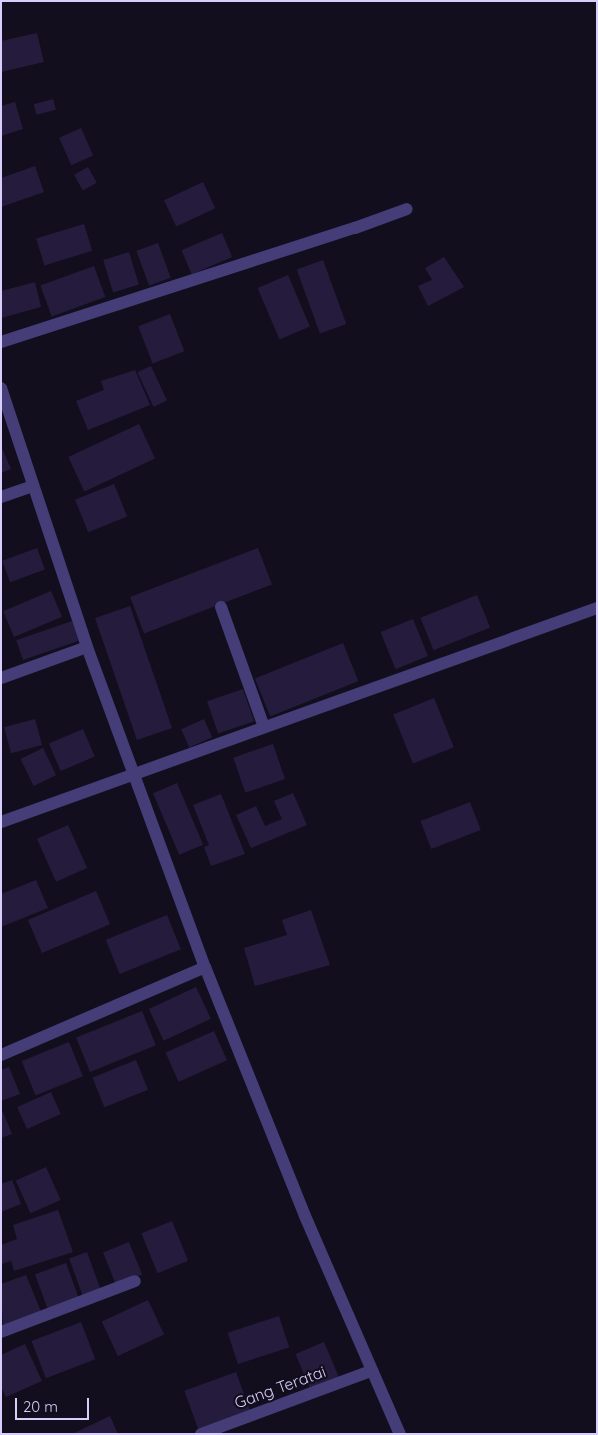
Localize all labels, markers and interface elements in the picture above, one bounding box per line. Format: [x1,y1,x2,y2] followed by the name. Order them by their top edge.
[232,1362,328,1412] street label: Gang Teratai
[18,1388,91,1420] scale bar
[23,1397,58,1416] text: 20 m

